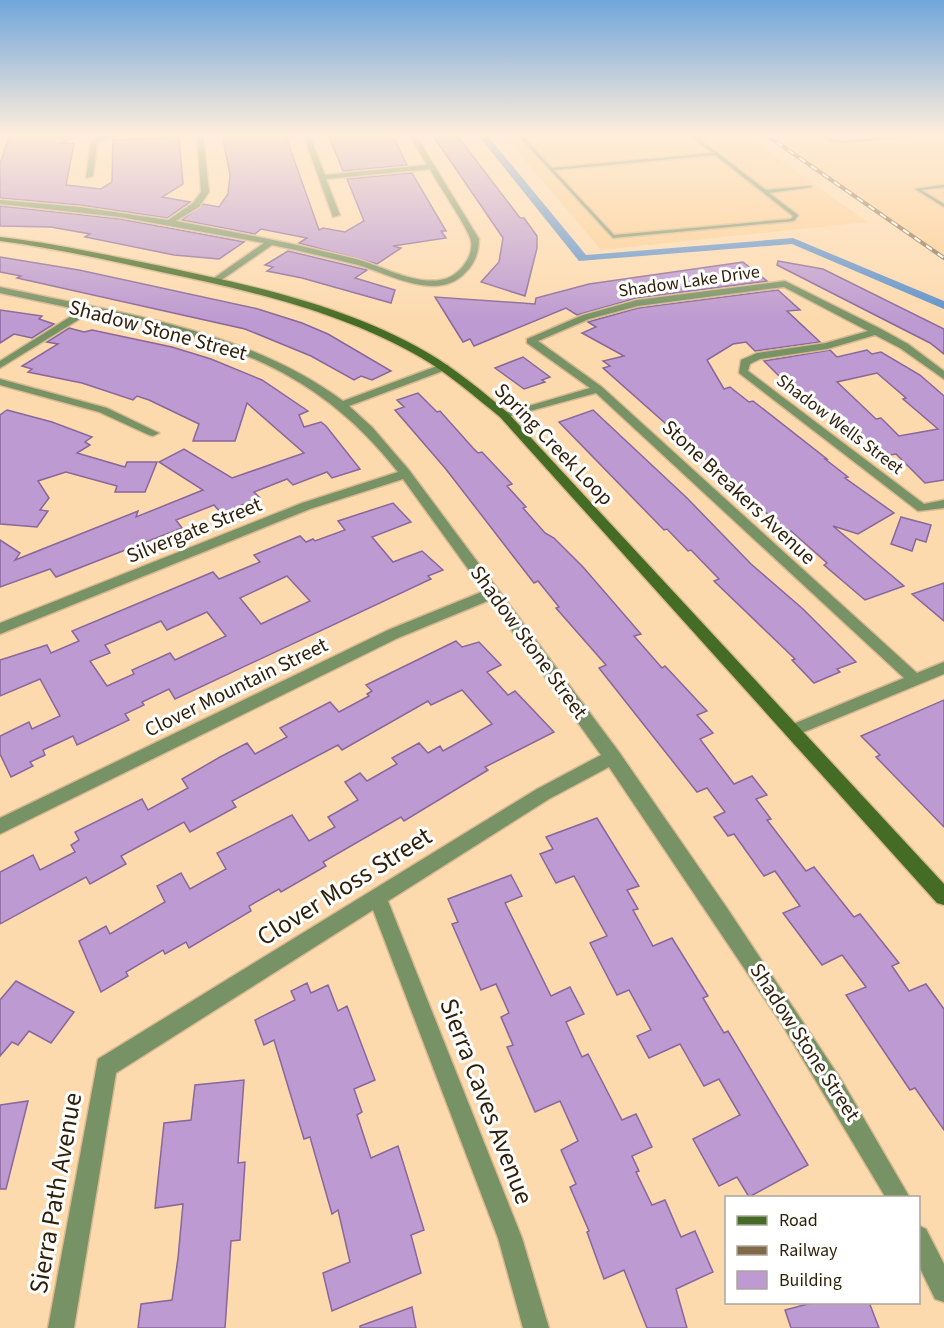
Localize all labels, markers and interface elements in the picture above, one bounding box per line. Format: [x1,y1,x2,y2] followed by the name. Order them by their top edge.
[617,259,761,304] street label: Shadow Lake Drive
[66,292,250,368] street label: Shadow Stone Street
[771,368,908,480] street label: Shadow Wells Street
[487,376,621,512] street label: Spring Creek Loop
[655,413,823,571] street label: Stone Breakers Avenue
[122,489,266,571] street label: Silvergate Street
[463,559,595,725] street label: Shadow Stone Street
[139,630,333,744] street label: Clover Mountain Street
[250,818,439,955] street label: Clover Moss Street
[743,957,867,1127] street label: Shadow Stone Street
[430,993,543,1210] street label: Sierra Caves Avenue
[20,1090,91,1297] street label: Sierra Path Avenue
[725,1196,920,1304] legend
[779,1208,818,1233] text: Road
[779,1238,838,1263] text: Railway
[779,1268,842,1293] text: Building

